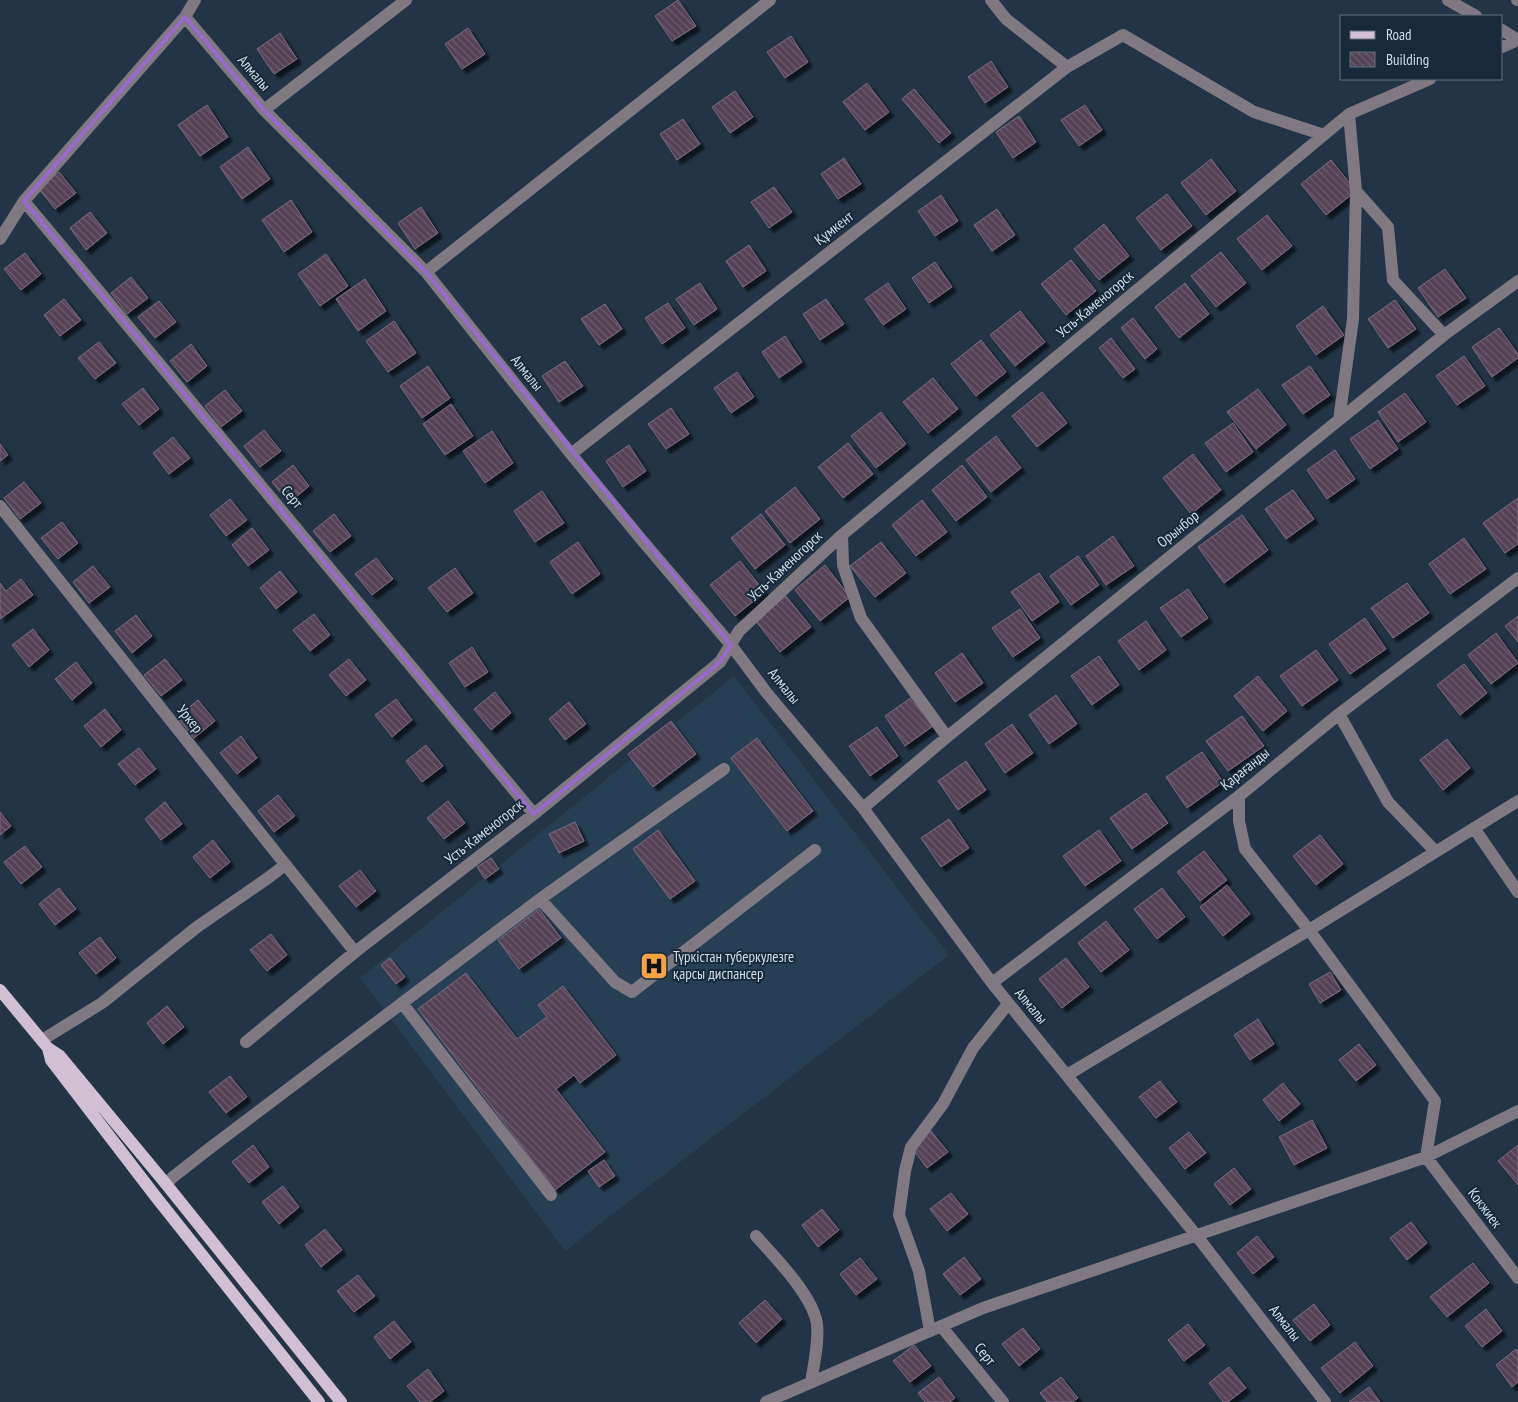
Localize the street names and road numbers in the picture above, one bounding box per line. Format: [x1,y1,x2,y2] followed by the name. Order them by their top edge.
[234,51,275,95] street label: Алмалы
[810,206,857,249] street label: Құмкент
[1052,266,1137,341] street label: Усть-Каменогорск
[507,351,548,395] street label: Алмалы
[277,481,307,512] street label: Серт
[1153,506,1203,551] street label: Орынбор
[744,526,826,605] street label: Усть-Каменогорск
[764,664,805,708] street label: Алмалы
[173,701,208,737] street label: Уркер
[1216,743,1273,794] street label: Қарағанды
[441,795,527,868] street label: Усть-Каменогорск
[1011,984,1052,1028] street label: Алмалы
[1464,1184,1507,1232] street label: Кокжиек
[1265,1301,1306,1345] street label: Алмалы
[971,1338,1000,1369] street label: Серт

